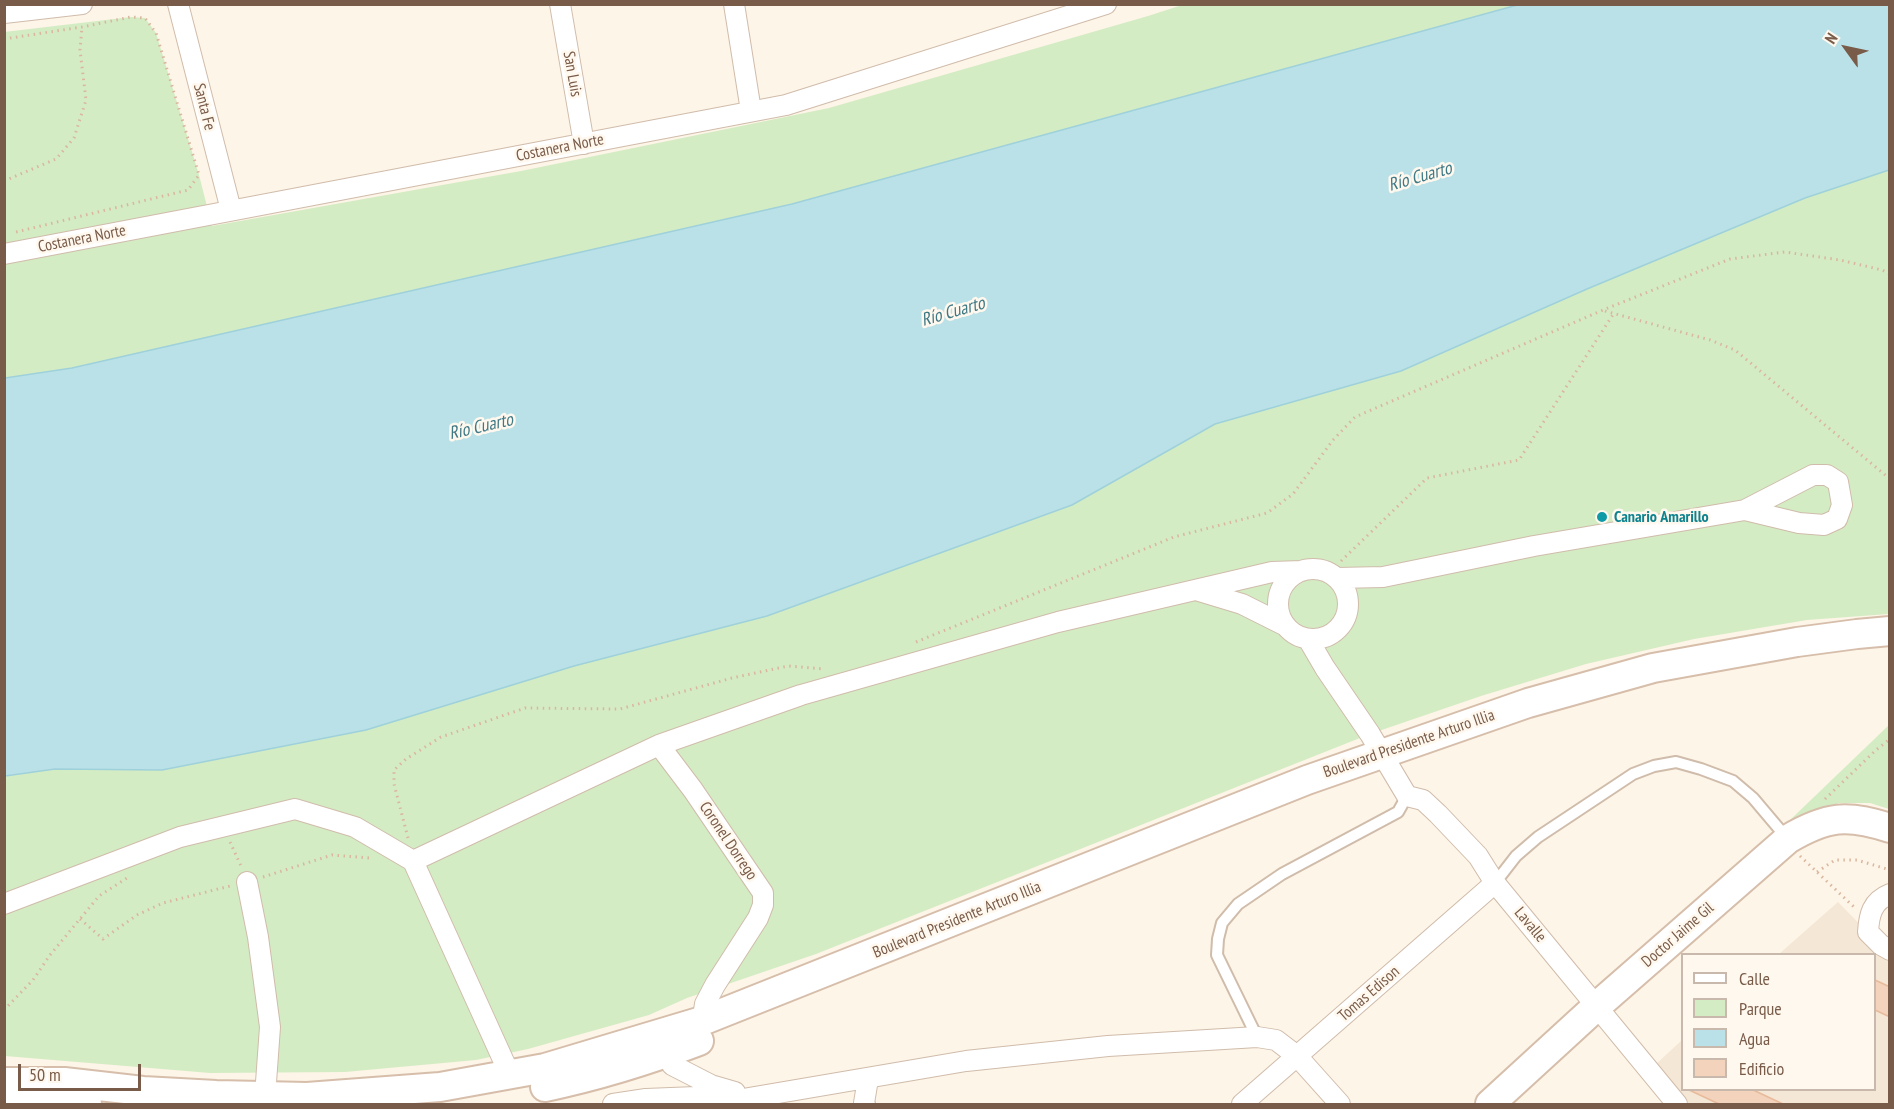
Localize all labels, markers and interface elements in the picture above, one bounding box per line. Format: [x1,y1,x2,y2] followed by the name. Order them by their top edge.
[1816,18,1876,78] north arrow
[1820,29,1842,47] text: N
[559,50,585,98] street label: San Luis
[189,82,219,132] street label: Santa Fe
[514,130,606,166] street label: Costanera Norte
[1386,158,1454,196] water label: Río Cuarto
[36,221,128,257] street label: Costanera Norte
[919,293,987,331] water label: Río Cuarto
[447,409,515,445] water label: Río Cuarto
[1614,507,1709,527] place label: Canario Amarillo
[1595,510,1609,524] marker: Canario Amarillo
[1321,706,1497,782] street label: Boulevard Presidente Arturo Illia
[695,798,761,884] street label: Coronel Dorrego
[870,877,1044,963] street label: Boulevard Presidente Arturo Illia
[1638,898,1718,972] street label: Doctor Jaime Gil
[1510,904,1550,946] street label: Lavalle
[1681,953,1876,1091] legend
[1335,962,1403,1026] street label: Tomas Edison
[1739,967,1770,990] text: Calle
[1739,997,1782,1020] text: Parque
[1739,1027,1770,1050] text: Agua
[21,1052,144,1090] scale bar
[1739,1057,1784,1080] text: Edificio
[29,1063,61,1086] text: 50 m

